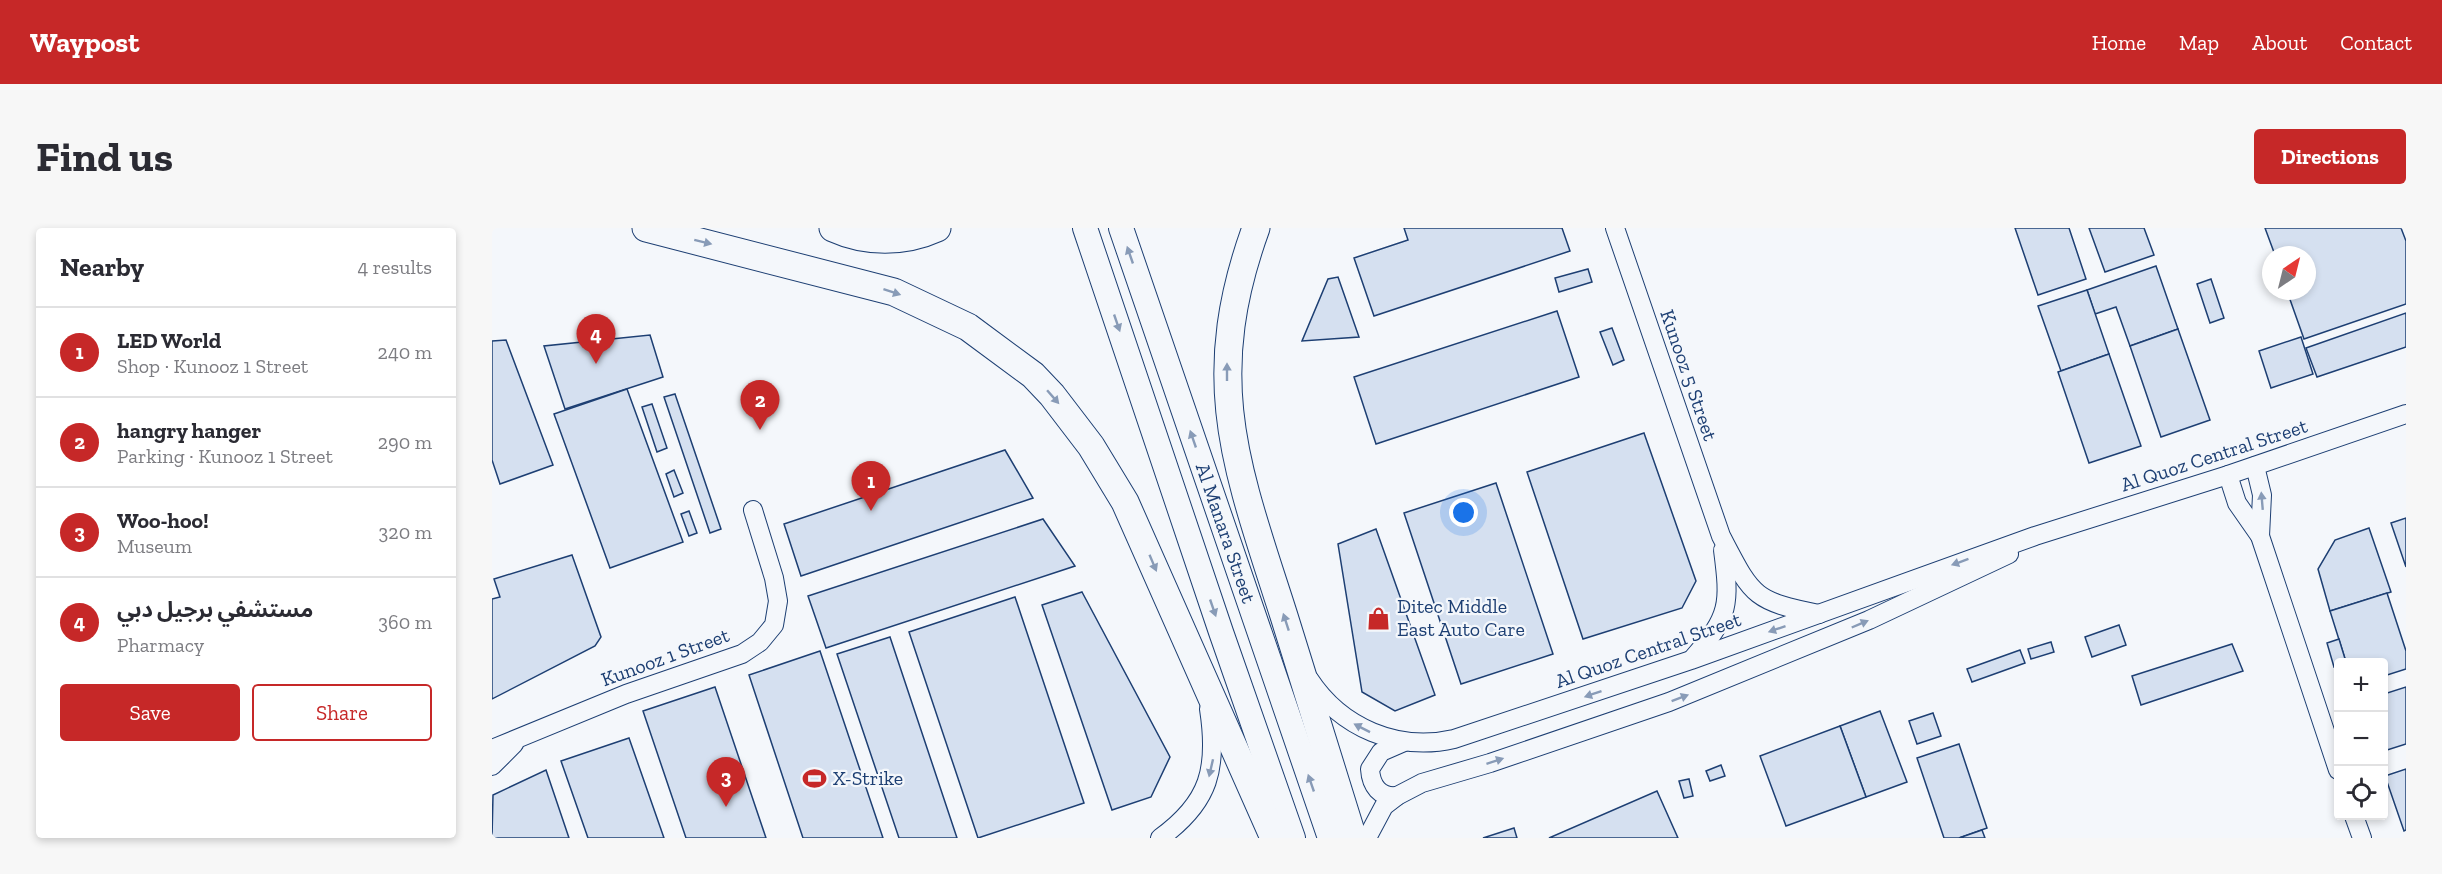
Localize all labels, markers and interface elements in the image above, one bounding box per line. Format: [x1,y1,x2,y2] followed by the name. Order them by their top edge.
[30,26,139,59] text: Waypost
[2092,30,2146,55] text: Home
[2179,30,2219,55] text: Map
[2252,30,2307,55] text: About
[2340,30,2412,55] text: Contact
[2254,129,2406,184] button: Directions
[36,131,173,182] text: Find us
[694,238,712,248] one-way arrow
[1125,246,1134,264] one-way arrow
[2262,246,2316,300] north arrow
[60,251,144,283] text: Nearby
[357,255,432,279] text: 4 results
[883,287,901,297] one-way arrow
[1655,306,1723,444] street label: Kunooz 5 Street
[576,314,616,364] pin: 4
[1113,314,1122,332] one-way arrow
[117,327,221,354] text: LED World
[75,340,84,364] text: 1
[378,340,432,364] text: 240 m
[117,354,308,378] text: Shop · Kunooz 1 Street
[1222,362,1232,381] one-way arrow
[740,380,780,430] pin: 2
[1046,389,1059,404] one-way arrow
[2118,413,2311,496] street label: Al Quoz Central Street
[117,417,261,444] text: hangry hanger
[74,430,85,454] text: 2
[378,430,432,454] text: 290 m
[1188,430,1198,448] one-way arrow
[117,444,333,468] text: Parking · Kunooz 1 Street
[1191,460,1261,607] street label: Al Manara Street
[852,462,890,511] pin: 1
[2257,491,2267,510] one-way arrow
[1449,498,1478,527] your location
[117,507,209,534] text: Woo-hoo!
[74,520,85,544] text: 3
[379,520,432,544] text: 320 m
[117,534,192,558] text: Museum
[1148,555,1158,573] one-way arrow
[1951,558,1969,568] one-way arrow
[1397,594,1525,641] place label: Ditec Middle East Auto Care
[117,596,313,623] text: مستشفي برجيل دبي
[1208,599,1218,617] one-way arrow
[1366,605,1392,631] shop icon: Ditec Middle East Auto Care
[1552,607,1744,693] street label: Al Quoz Central Street
[74,610,85,634] text: 4
[378,610,432,634] text: 360 m
[1281,613,1290,631] one-way arrow
[1851,619,1869,628] one-way arrow
[598,623,733,691] street label: Kunooz 1 Street
[1768,625,1786,635] one-way arrow
[117,633,204,657] text: Pharmacy
[2334,658,2388,820] map controls
[2334,658,2388,712] button: +
[60,684,240,741] button: Save
[252,684,432,741] button: Share
[1584,689,1602,699] one-way arrow
[1671,693,1689,703] one-way arrow
[2334,712,2388,766] button: −
[1354,723,1371,732] one-way arrow
[1486,756,1504,766] one-way arrow
[706,758,746,807] pin: 3
[1206,759,1216,778] one-way arrow
[802,765,828,791] sports icon: X-Strike
[833,766,903,790] place label: X-Strike
[2334,766,2388,820] button: locate
[1306,774,1316,792] one-way arrow

